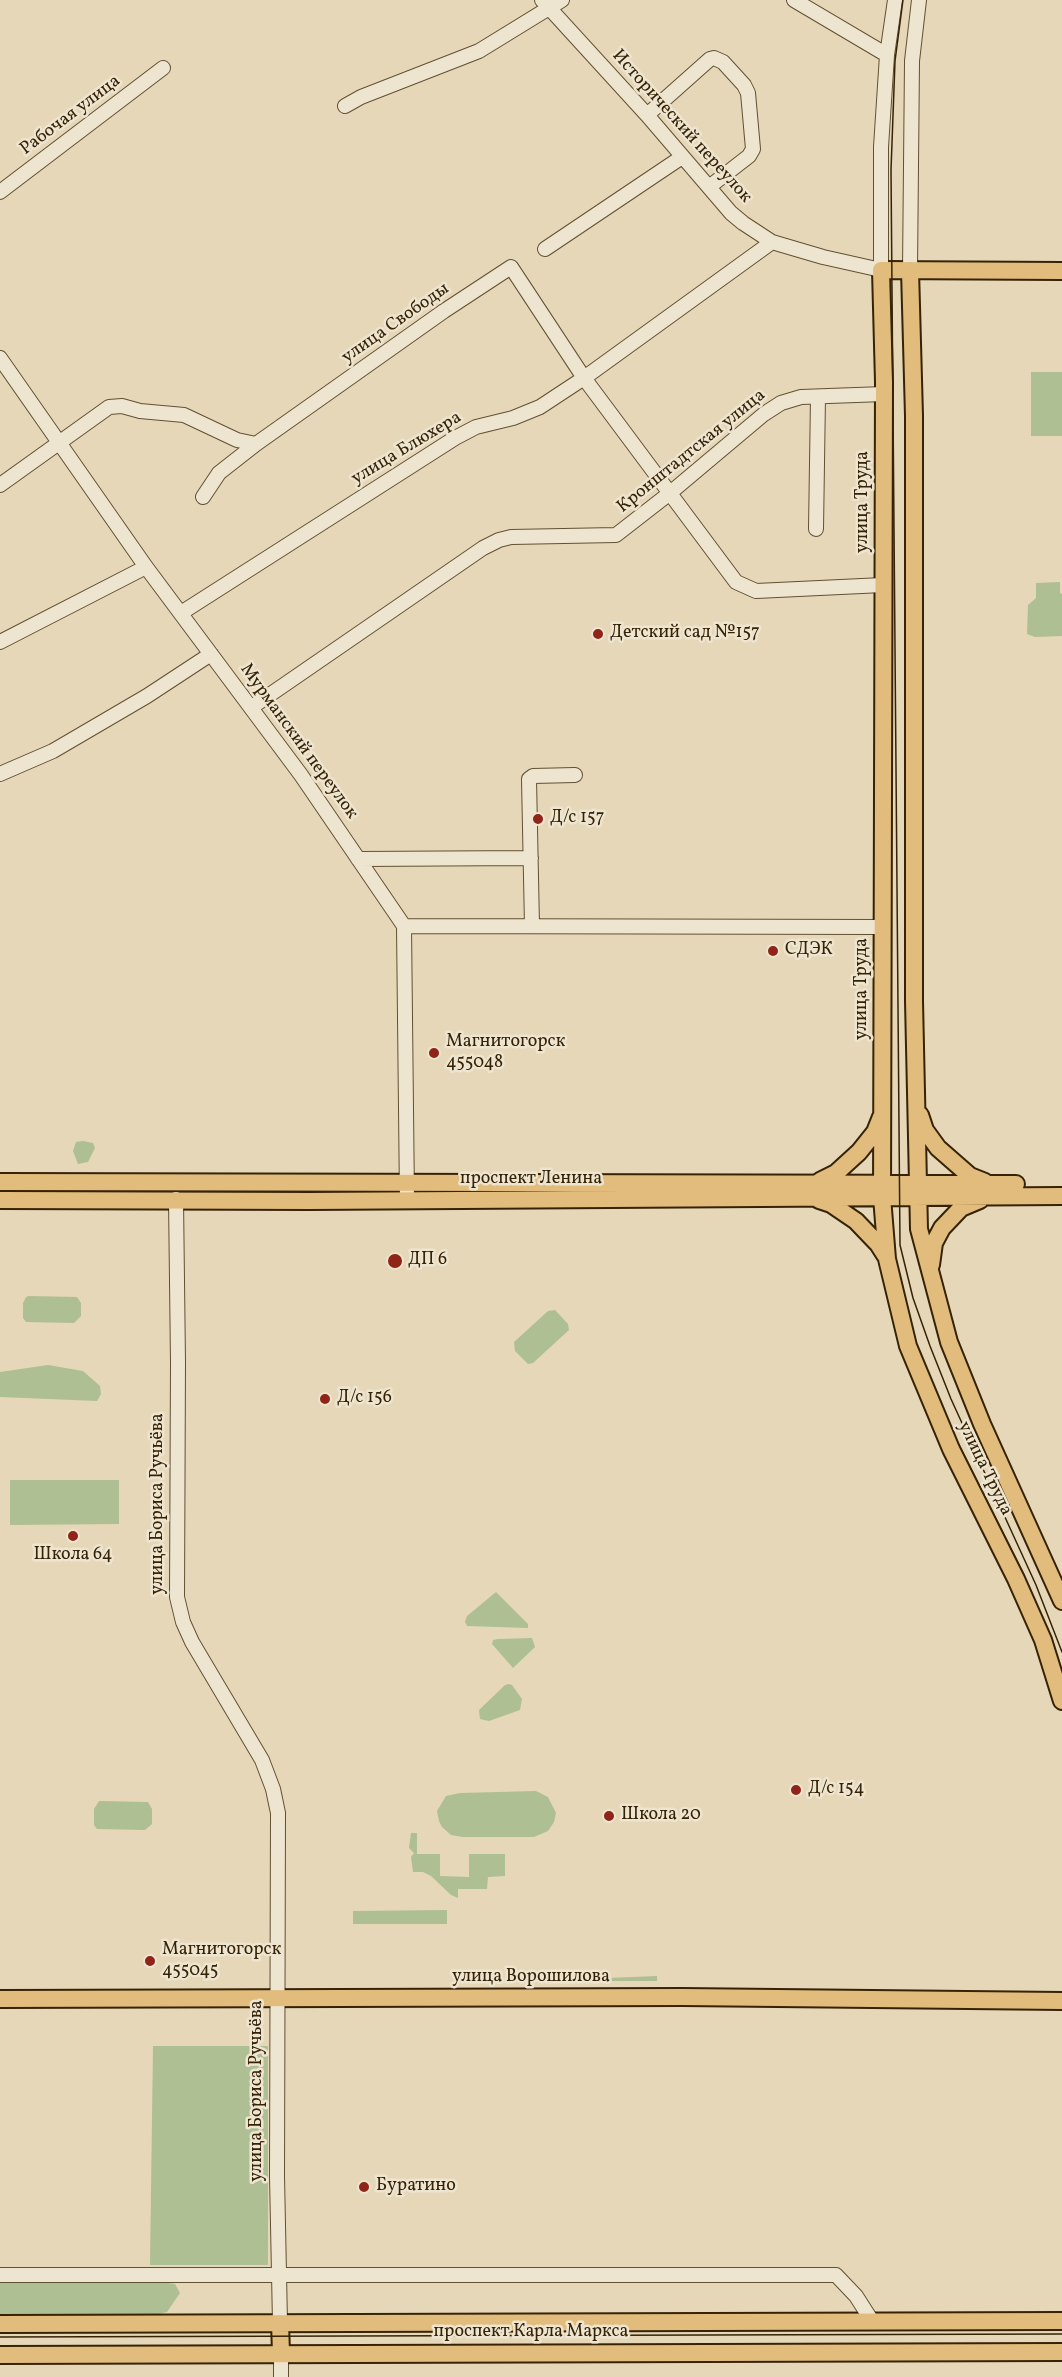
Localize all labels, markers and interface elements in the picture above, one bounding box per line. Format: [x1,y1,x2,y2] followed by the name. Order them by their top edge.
[606,46,756,208] street label: Исторический переулок
[16,71,126,161] street label: Рабочая улица
[338,279,454,369] street label: улица Свободы
[613,385,771,519] street label: Кронштадтская улица
[348,408,466,490] street label: улица Блюхера
[853,451,875,553] street label: улица Труда
[610,623,760,645] place label: Детский сад №157
[591,627,605,641] marker: Детский сад №157
[234,660,362,824] street label: Мурманский переулок
[550,808,604,830] place label: Д/с 157
[531,812,545,826] marker: Д/с 157
[852,938,874,1040] street label: улица Труда
[785,940,833,962] place label: СДЭК
[766,944,780,958] marker: СДЭК
[446,1032,565,1074] place label: Магнитогорск 455048
[427,1046,441,1060] marker: Магнитогорск 455048
[460,1169,602,1191] street label: проспект Ленина
[408,1250,447,1272] place label: ДП 6
[386,1252,404,1270] marker: ДП 6
[337,1388,392,1410] place label: Д/с 156
[318,1392,332,1406] marker: Д/с 156
[148,1413,170,1595] street label: улица Бориса Ручьёва
[952,1418,1016,1520] street label: улица Труда
[66,1529,80,1543] marker: Школа 64
[34,1545,112,1567] place label: Школа 64
[808,1779,864,1801] place label: Д/с 154
[789,1783,803,1797] marker: Д/с 154
[621,1805,701,1827] place label: Школа 20
[602,1809,616,1823] marker: Школа 20
[162,1940,281,1982] place label: Магнитогорск 455045
[143,1954,157,1968] marker: Магнитогорск 455045
[452,1967,610,1989] street label: улица Ворошилова
[247,2000,269,2182] street label: улица Бориса Ручьёва
[376,2176,456,2198] place label: Буратино
[357,2180,371,2194] marker: Буратино
[434,2322,628,2344] street label: проспект Карла Маркса

